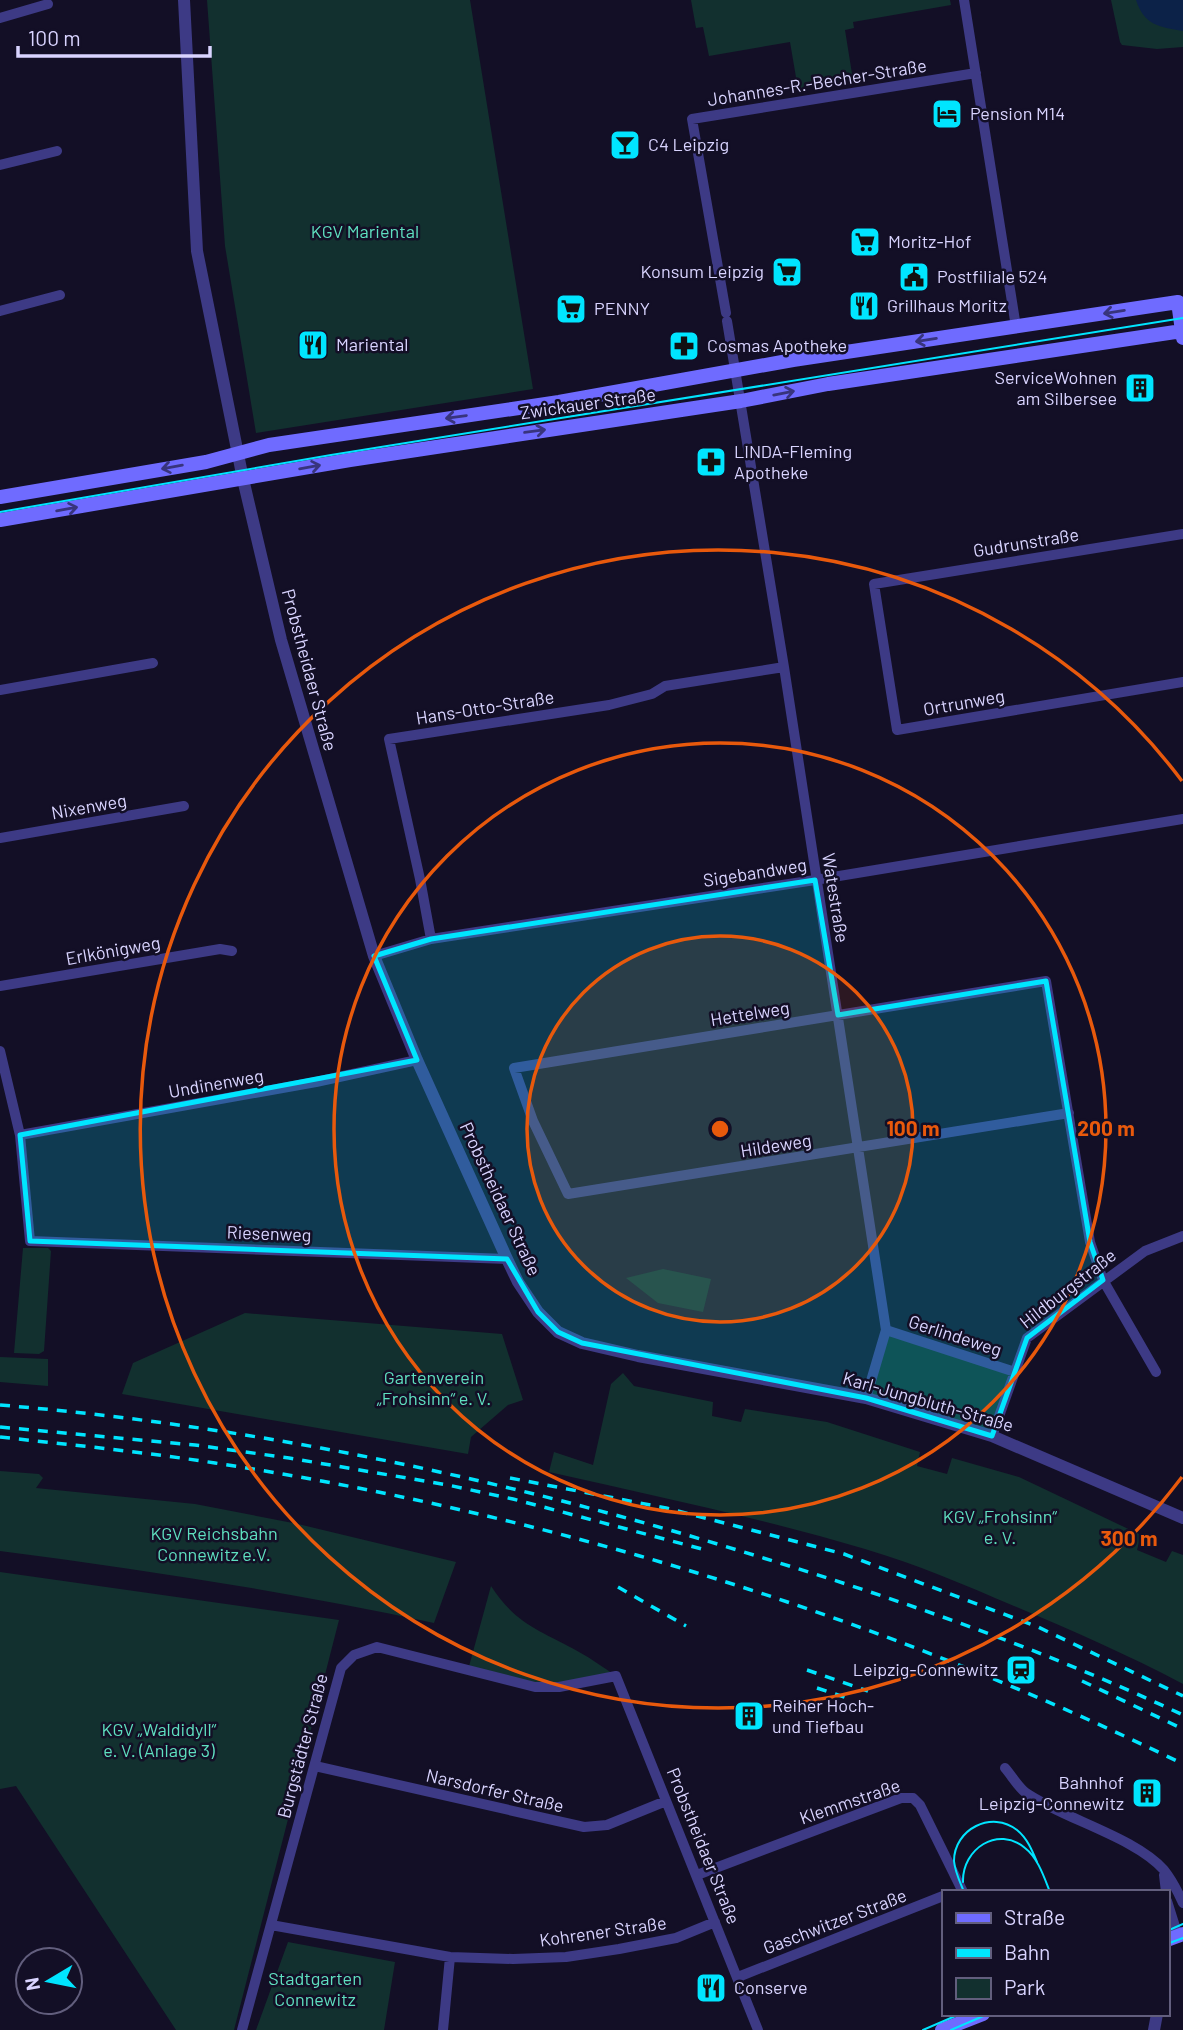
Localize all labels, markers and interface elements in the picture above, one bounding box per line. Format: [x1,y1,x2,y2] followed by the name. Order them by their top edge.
[18,14,210,58] scale bar
[28,25,81,50] text: 100 m
[706,54,928,110] street label: Johannes-R.-Becher-Straße
[930,97,964,131] hotel icon: Pension M14
[970,102,1065,124] place label: Pension M14
[608,128,642,162] bar icon: C4 Leipzig
[648,133,729,155] place label: C4 Leipzig
[311,220,419,242] park label: KGV Mariental
[848,225,882,259] supermarket icon: Moritz-Hof
[888,230,971,252] place label: Moritz-Hof
[770,255,804,289] supermarket icon: Konsum Leipzig
[640,260,764,282] place label: Konsum Leipzig
[897,260,931,294] public building icon: Postfiliale 524
[937,265,1047,287] place label: Postfiliale 524
[847,289,881,323] restaurant icon: Grillhaus Moritz
[554,292,588,326] supermarket icon: PENNY
[887,294,1007,316] place label: Grillhaus Moritz
[594,297,650,319] place label: PENNY
[1103,306,1126,319] one-way arrow
[296,328,330,362] restaurant icon: Mariental
[667,329,701,363] pharmacy icon: Cosmas Apotheke
[336,333,408,355] place label: Mariental
[707,334,847,356] place label: Cosmas Apotheke
[915,334,938,347] one-way arrow
[994,366,1117,409] place label: ServiceWohnen am Silbersee
[1123,371,1157,405] building icon: ServiceWohnen am Silbersee
[519,383,657,423] street label: Zwickauer Straße
[772,386,795,399] one-way arrow
[446,411,468,424] one-way arrow
[523,424,546,437] one-way arrow
[734,440,852,483] place label: LINDA-Fleming Apotheke
[694,445,728,479] pharmacy icon: LINDA-Fleming Apotheke
[298,460,321,473] one-way arrow
[161,461,184,475] one-way arrow
[55,502,78,515] one-way arrow
[971,523,1080,561] street label: Gudrunstraße
[278,586,342,753] street label: Probstheidaer Straße
[921,684,1006,720] street label: Ortrunweg
[414,685,556,729] street label: Hans-Otto-Straße
[49,789,128,823] street label: Nixenweg
[818,852,854,944] street label: Watestraße
[701,853,808,891] street label: Sigebandweg
[64,931,162,969] street label: Erlkönigweg
[709,996,791,1030] street label: Hettelweg
[167,1064,265,1102] street label: Undinenweg
[886,1115,940,1140] text: 100 m
[1077,1115,1135,1140] text: 200 m
[708,1117,732,1141] centre of rings
[456,1118,546,1279] street label: Probstheidaer Straße
[739,1129,813,1161] street label: Hildeweg
[226,1221,312,1245] street label: Riesenweg
[1015,1244,1120,1333] street label: Hildburgstraße
[906,1310,1005,1360] street label: Gerlindeweg
[377,1366,491,1409] park label: Gartenverein „Frohsinn“ e. V.
[840,1366,1016,1436] street label: Karl-Jungbluth-Straße
[943,1505,1057,1548] park label: KGV „Frohsinn“ e. V.
[150,1522,278,1565] park label: KGV Reichsbahn Connewitz e.V.
[1100,1525,1158,1550] text: 300 m
[1004,1653,1038,1687] station icon: Leipzig-Connewitz
[853,1658,998,1680] place label: Leipzig-Connewitz
[272,1671,332,1821] street label: Burgstädter Straße
[772,1694,874,1737] place label: Reiher Hoch- und Tiefbau
[732,1699,766,1733] building icon: Reiher Hoch- und Tiefbau
[102,1718,217,1761] park label: KGV „Waldidyll“ e. V. (Anlage 3)
[424,1763,566,1817] street label: Narsdorfer Straße
[662,1764,745,1927] street label: Probstheidaer Straße
[979,1771,1124,1814] place label: Bahnhof Leipzig-Connewitz
[796,1774,903,1829] street label: Klemmstraße
[1130,1776,1164,1810] building icon: Bahnhof Leipzig-Connewitz
[760,1884,910,1959] street label: Gaschwitzer Straße
[942,1890,1169,2016] legend
[1004,1904,1065,1929] text: Straße
[538,1911,668,1951] street label: Kohrener Straße
[1004,1939,1050,1964] text: Bahn
[14,1946,84,2016] north arrow
[268,1967,362,2010] park label: Stadtgarten Connewitz
[694,1971,728,2005] restaurant icon: Conserve
[1004,1974,1045,1999] text: Park
[19,1976,44,1992] text: N
[734,1976,808,1998] place label: Conserve

